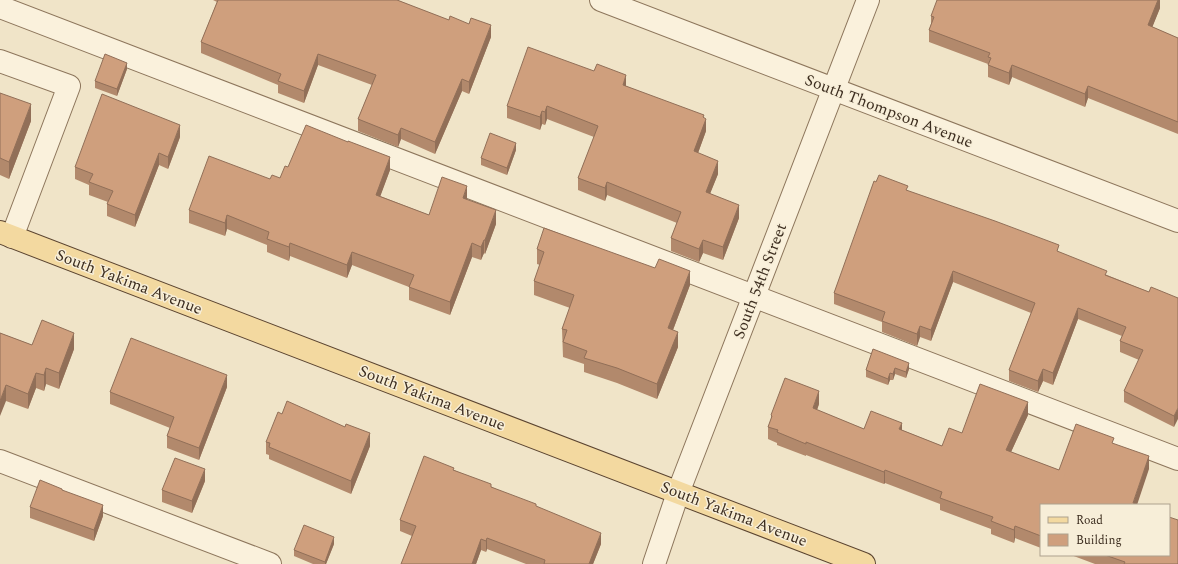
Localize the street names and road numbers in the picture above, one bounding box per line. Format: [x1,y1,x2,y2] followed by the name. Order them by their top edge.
[801,68,977,154] street label: South Thompson Avenue
[727,219,793,342] street label: South 54th Street
[52,243,206,321] street label: South Yakima Avenue
[355,359,509,437] street label: South Yakima Avenue
[657,475,811,553] street label: South Yakima Avenue

